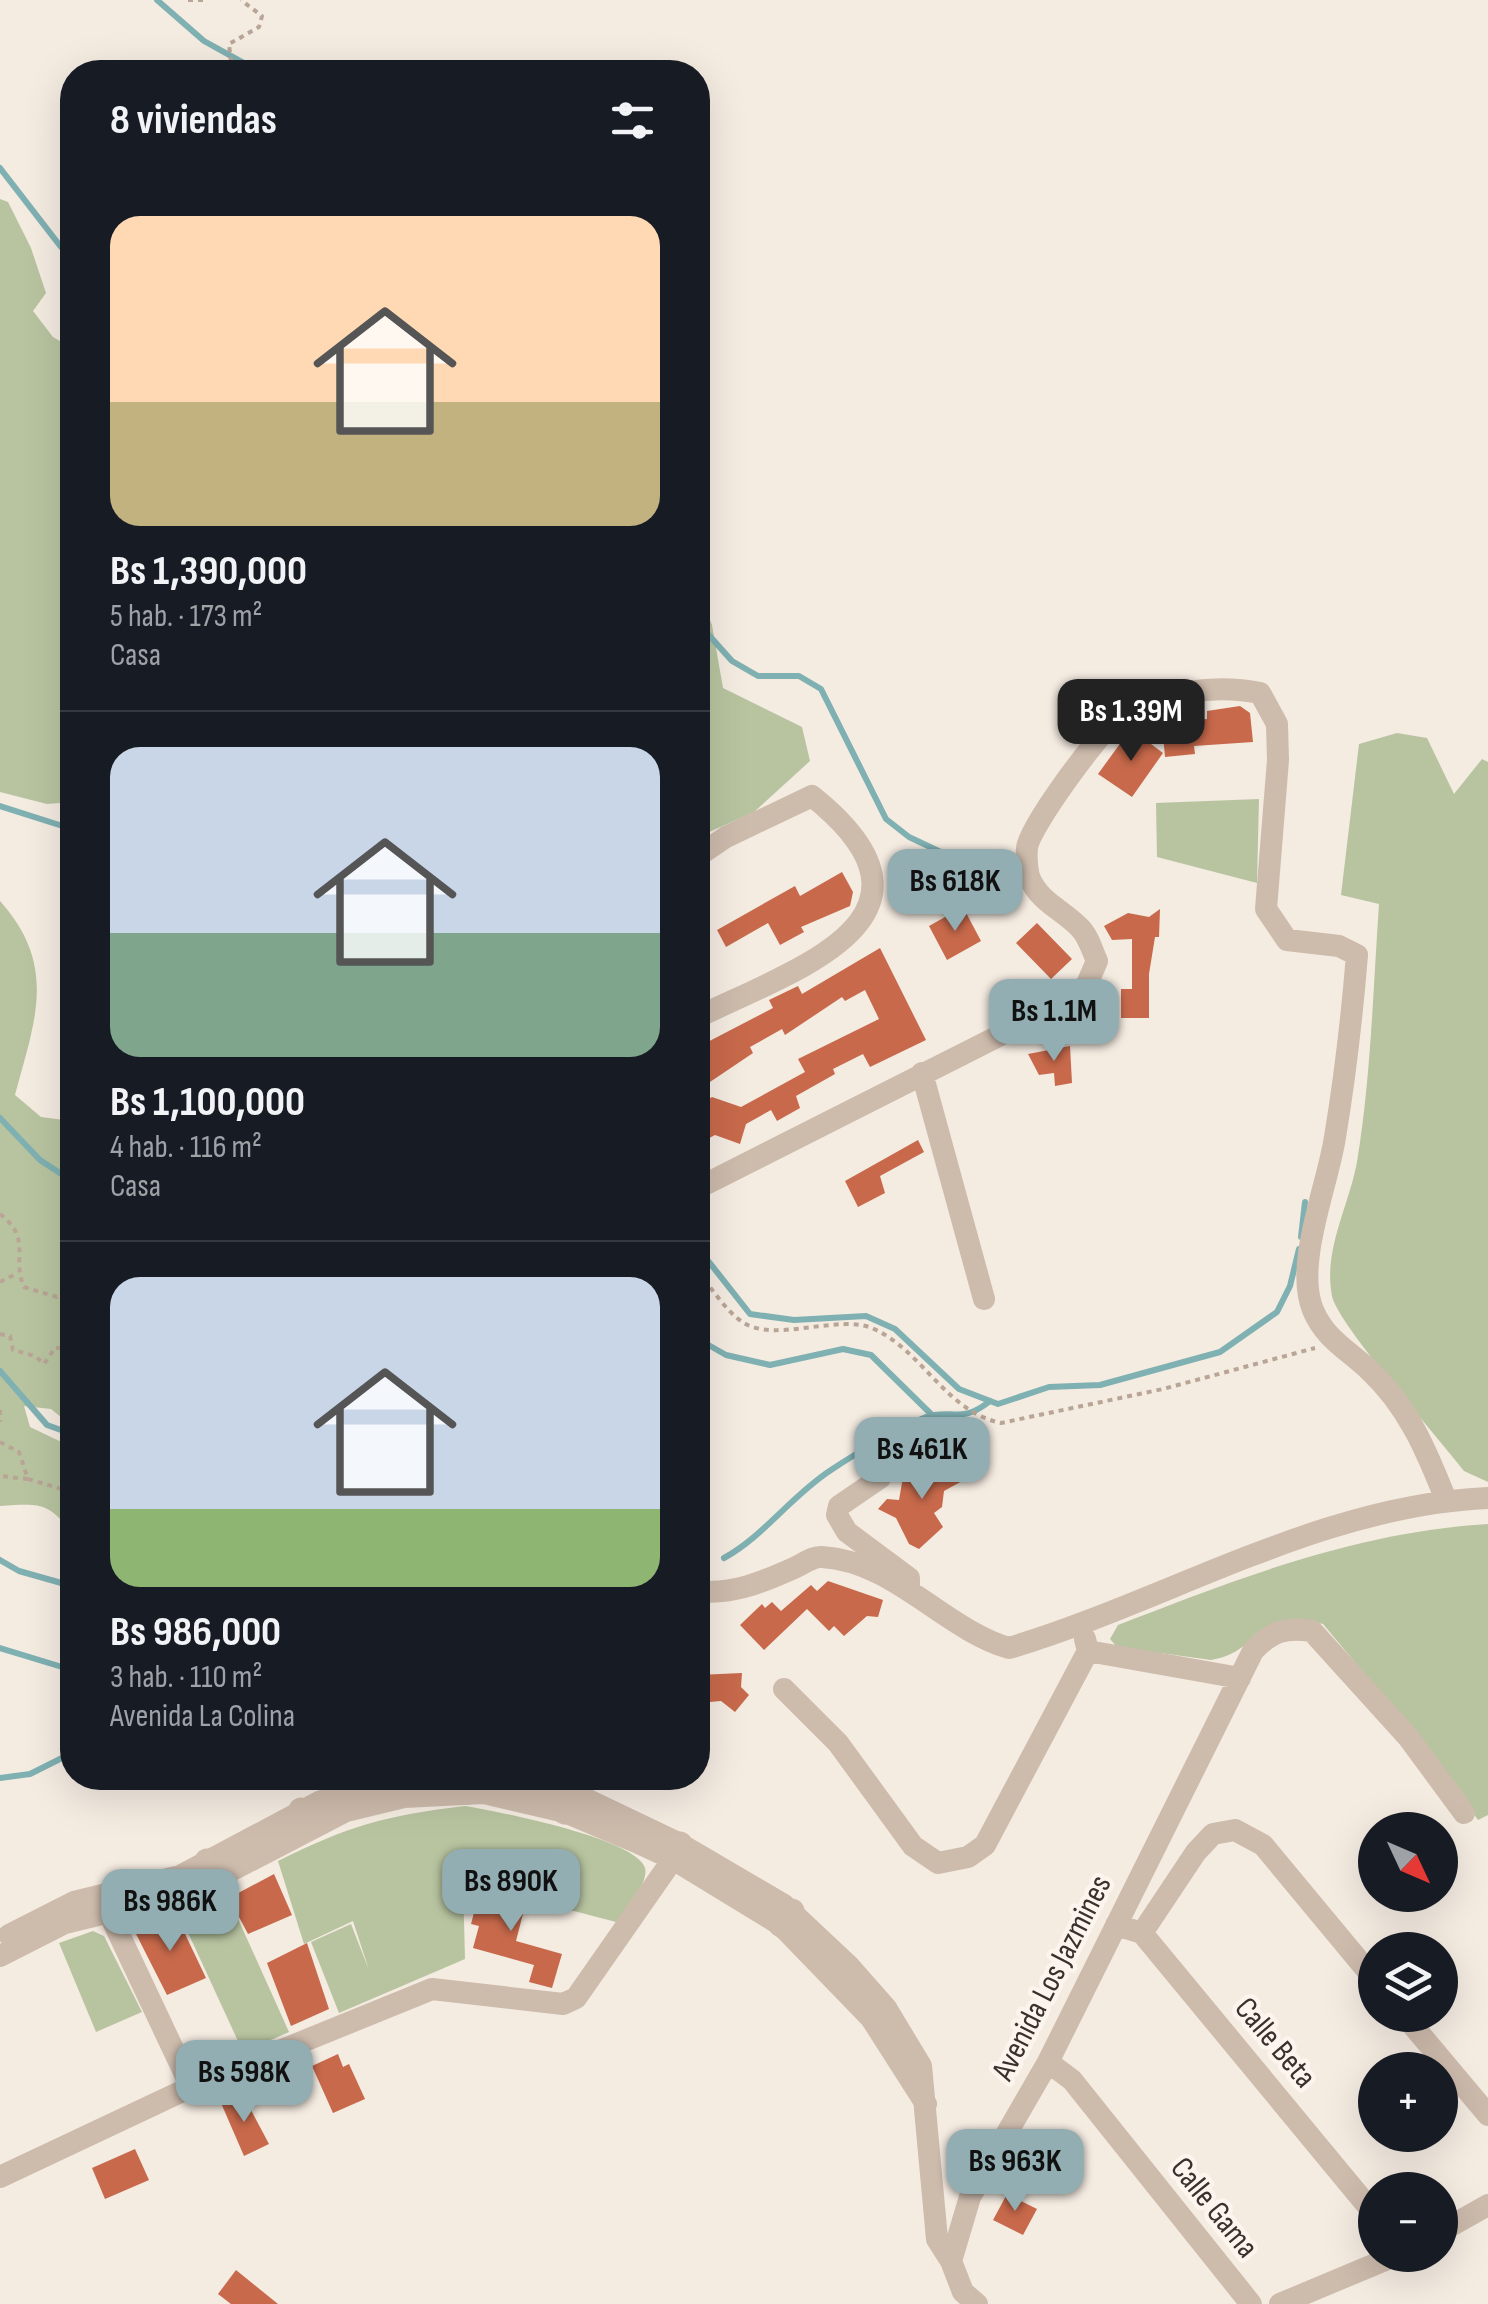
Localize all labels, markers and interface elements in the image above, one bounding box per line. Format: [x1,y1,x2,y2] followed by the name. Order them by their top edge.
[605,93,660,148] icon: filters
[110,95,277,146] text: 8 viviendas
[295,281,475,461] icon: home
[110,546,307,597] text: Bs 1,390,000
[110,597,262,636] text: 5 hab. · 173 m²
[110,636,161,675] text: Casa
[1028,679,1234,764] pin: Bs 1.39M
[1080,692,1182,731] text: Bs 1.39M
[295,812,475,992] icon: home
[863,849,1047,934] pin: Bs 618K
[910,862,1000,901] text: Bs 618K
[962,979,1146,1064] pin: Bs 1.1M
[1011,992,1097,1031] text: Bs 1.1M
[110,1077,305,1128] text: Bs 1,100,000
[110,1128,262,1167] text: 4 hab. · 116 m²
[110,1167,161,1206] text: Casa
[295,1342,475,1522] icon: home
[830,1417,1014,1502] pin: Bs 461K
[876,1430,968,1469] text: Bs 461K
[110,1607,281,1658] text: Bs 986,000
[110,1658,262,1697] text: 3 hab. · 110 m²
[110,1697,295,1736] text: Avenida La Colina
[1358,1812,1458,1912] north arrow
[1358,1812,1458,2272] map controls
[419,1849,603,1934] pin: Bs 890K
[464,1862,558,1901] text: Bs 890K
[78,1869,262,1954] pin: Bs 986K
[983,1869,1120,2088] street label: Avenida Los Jazmines
[123,1882,217,1921] text: Bs 986K
[1358,1932,1458,2032] button: layers
[1226,1990,1324,2096] street label: Calle Beta
[152,2040,336,2125] pin: Bs 598K
[1358,2052,1458,2152] button: +
[198,2053,290,2092] text: Bs 598K
[923,2129,1107,2214] pin: Bs 963K
[969,2142,1061,2181] text: Bs 963K
[1162,2150,1266,2266] street label: Calle Gama
[1358,2172,1458,2272] button: −

